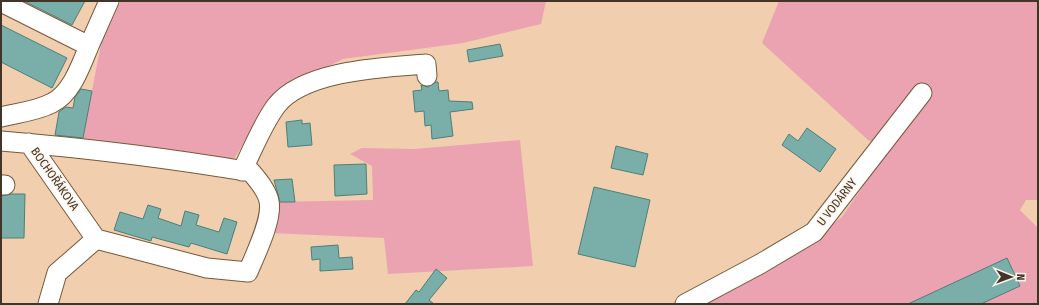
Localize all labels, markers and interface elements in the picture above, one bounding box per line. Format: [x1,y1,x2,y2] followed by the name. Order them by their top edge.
[28,144,83,214] street label: BOCHOŘÁKOVA
[813,175,860,229] street label: U VODÁRNY
[991,257,1031,297] north arrow
[1014,274,1027,281] text: N

